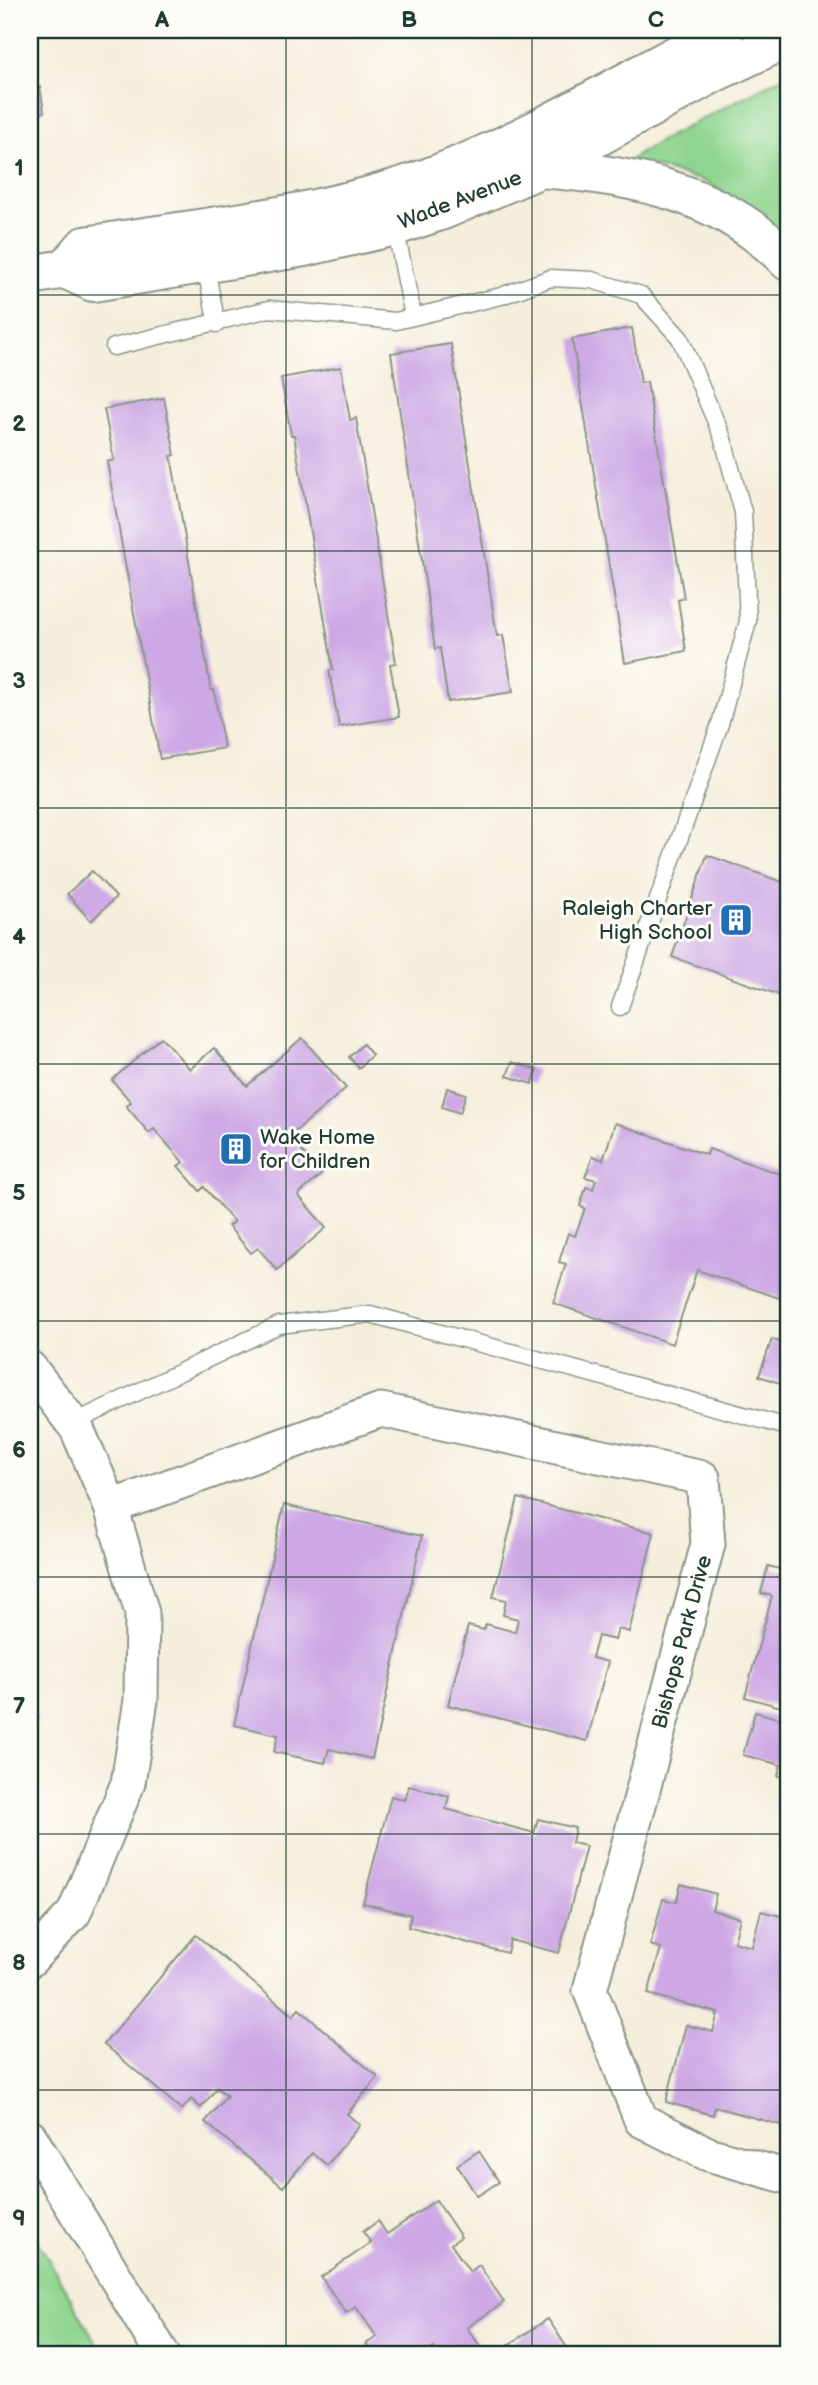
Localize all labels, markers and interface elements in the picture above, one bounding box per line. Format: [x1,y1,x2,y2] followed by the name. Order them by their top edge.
[154,6,170,34] text: A
[401,6,417,34] text: B
[648,6,664,34] text: C
[14,154,24,182] text: 1
[395,165,525,235] street label: Wade Avenue
[12,410,26,438] text: 2
[12,667,26,695] text: 3
[562,896,712,945] place label: Raleigh Charter High School
[717,901,755,939] building icon: Raleigh Charter High School
[12,923,26,951] text: 4
[260,1125,375,1174] place label: Wake Home for Children
[217,1130,255,1168] building icon: Wake Home for Children
[12,1179,26,1207] text: 5
[12,1436,26,1464] text: 6
[647,1552,717,1732] street label: Bishops Park Drive
[13,1692,26,1720] text: 7
[12,1949,26,1977] text: 8
[12,2205,26,2233] text: 9

